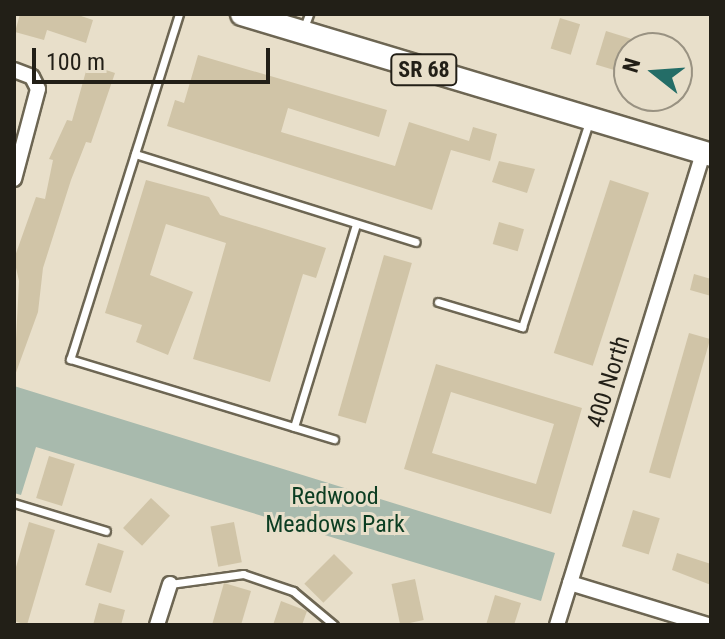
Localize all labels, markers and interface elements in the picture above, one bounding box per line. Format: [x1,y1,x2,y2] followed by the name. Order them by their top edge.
[36,32,274,82] scale bar
[613,32,693,112] north arrow
[46,48,105,76] text: 100 m
[390,52,458,88] road number: SR 68
[618,55,645,76] text: N
[581,333,637,431] street label: 400 North
[265,483,405,539] park label: Redwood Meadows Park

